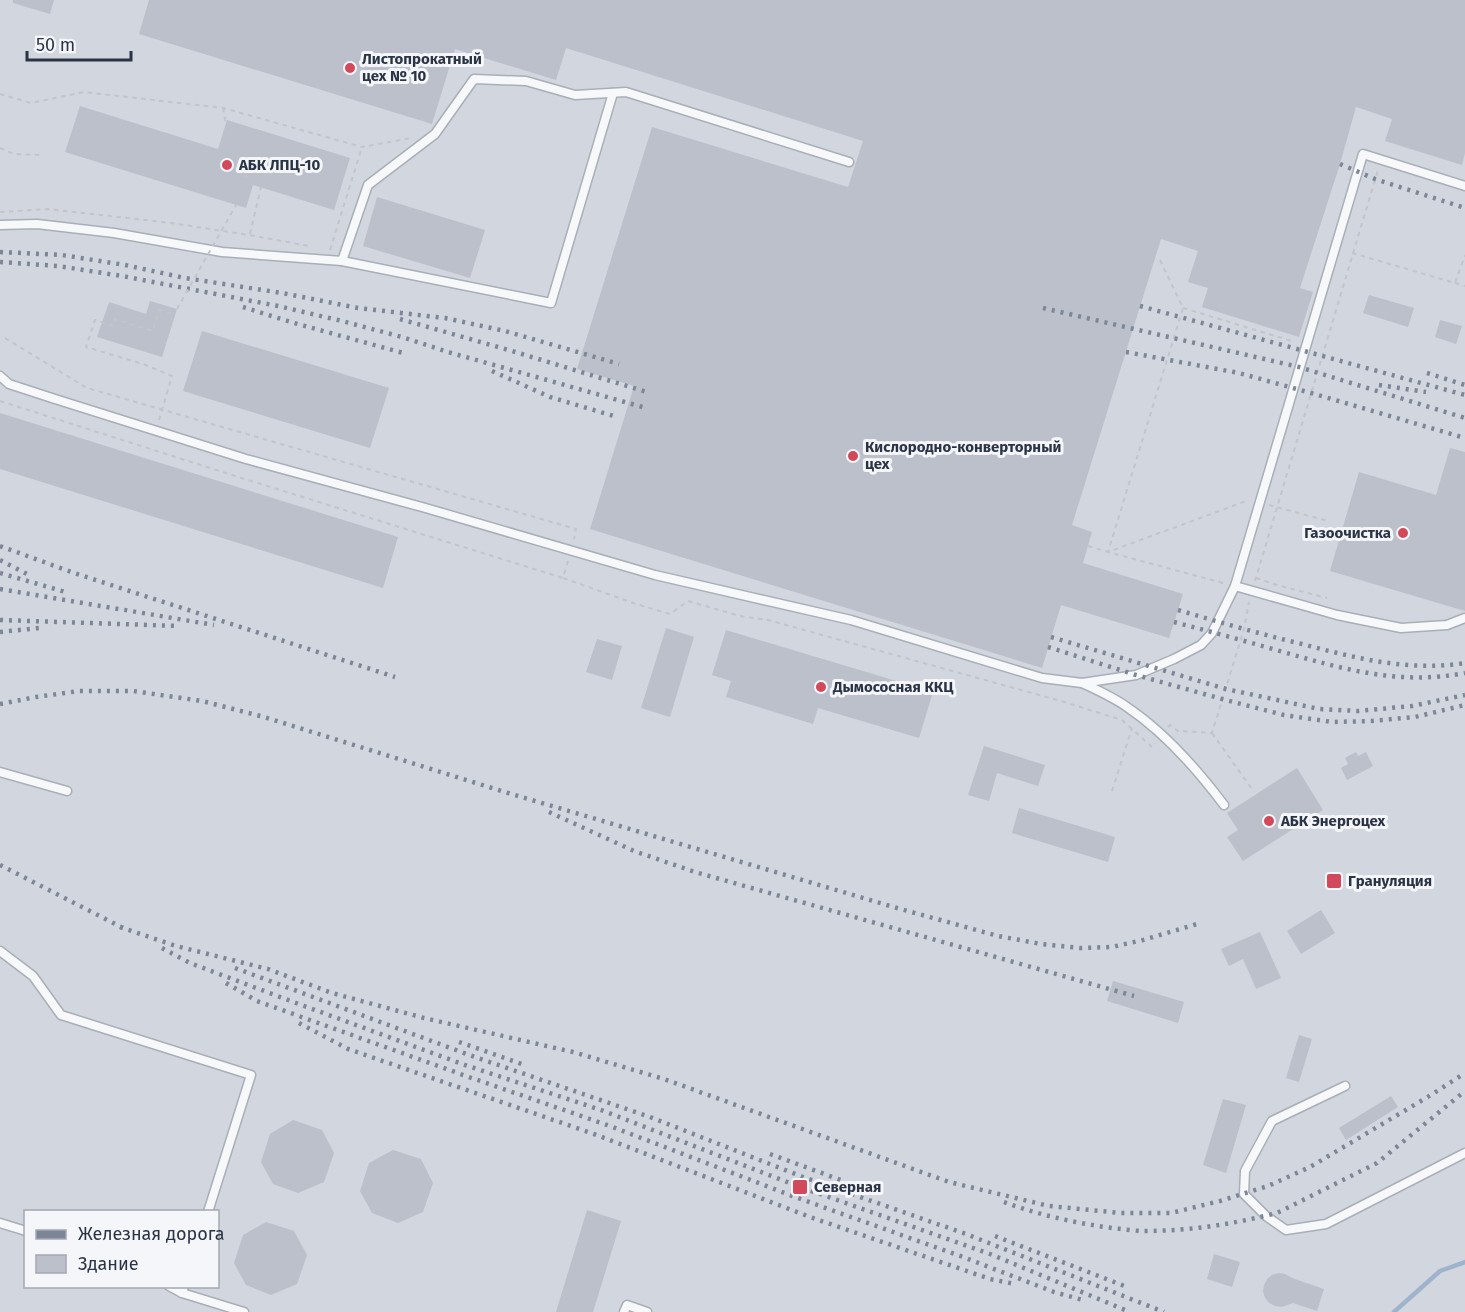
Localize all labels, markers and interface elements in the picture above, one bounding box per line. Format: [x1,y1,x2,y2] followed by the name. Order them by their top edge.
[27,24,130,62] scale bar
[36,34,75,56] text: 50 m
[362,50,482,85] place label: Листопрокатный цех № 10
[343,61,357,75] marker: Листопрокатный цех № 10
[238,156,320,174] place label: АБК ЛПЦ-10
[220,158,234,172] marker: АБК ЛПЦ-10
[865,438,1061,473] place label: Кислородно-конверторный цех
[846,449,860,463] marker: Кислородно-конверторный цех
[1304,524,1391,542] place label: Газоочистка
[1396,526,1410,540] marker: Газоочистка
[832,678,954,696] place label: Дымососная ККЦ
[814,680,828,694] marker: Дымососная ККЦ
[1280,812,1386,830] place label: АБК Энергоцех
[1262,814,1276,828] marker: АБК Энергоцех
[1325,872,1343,890] marker: Грануляция
[1348,872,1432,890] place label: Грануляция
[791,1178,809,1196] marker: Северная
[814,1178,881,1196] place label: Северная
[24,1210,219,1288] legend
[78,1223,225,1245] text: Железная дорога
[78,1253,139,1275] text: Здание

